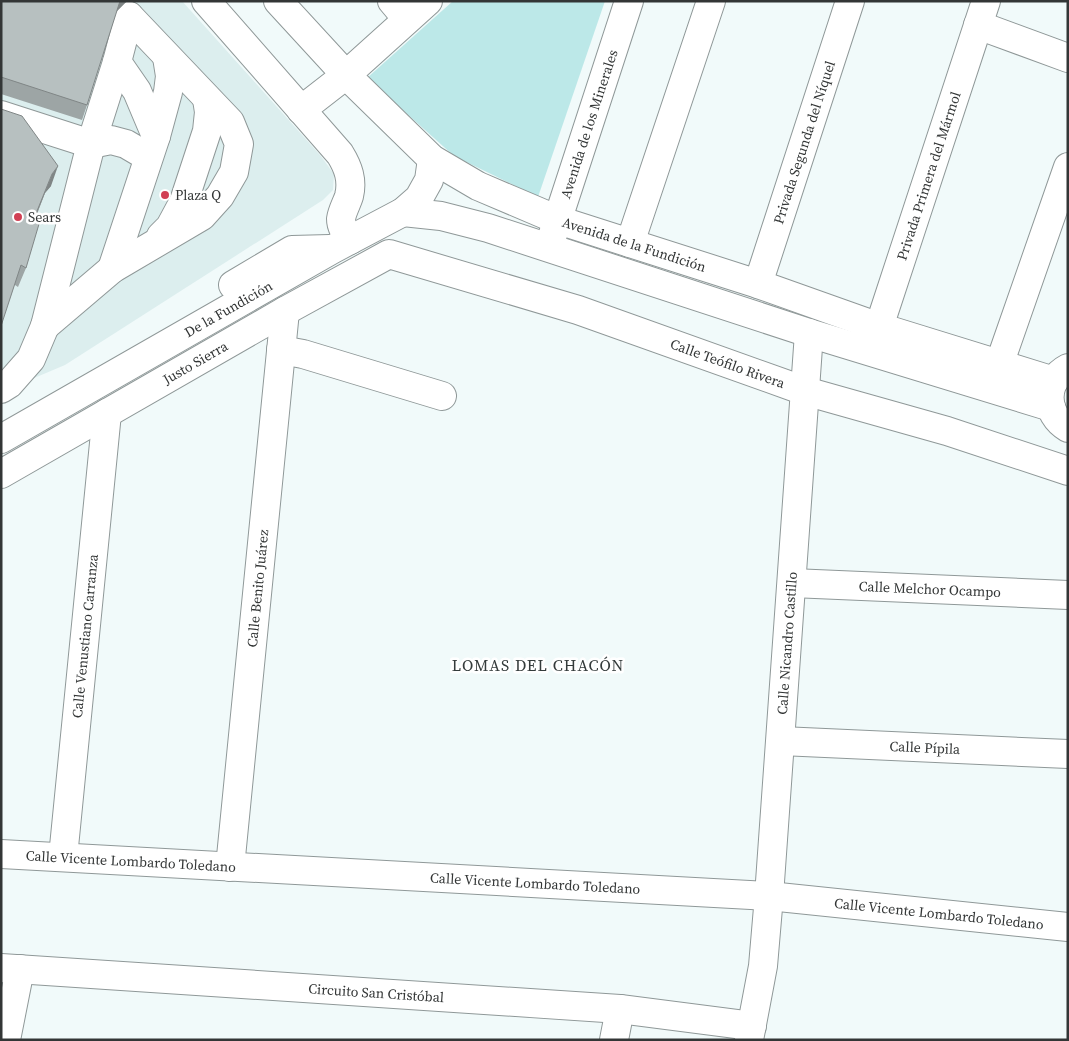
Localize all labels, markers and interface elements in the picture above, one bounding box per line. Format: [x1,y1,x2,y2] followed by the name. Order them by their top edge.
[555,47,623,201] street label: Avenida de los Minerales
[768,58,840,227] street label: Privada Segunda del Níquel
[892,89,966,263] street label: Privada Primera del Mármol
[175,185,221,205] place label: Plaza Q
[159,189,171,201] marker: Plaza Q
[28,207,61,227] place label: Sears
[12,211,24,223] marker: Sears
[560,212,709,277] street label: Avenida de la Fundición
[181,275,277,342] street label: De la Fundición
[668,334,788,393] street label: Calle Teófilo Rivera
[158,335,232,390] street label: Justo Sierra
[242,528,273,648] street label: Calle Benito Juárez
[67,552,103,719] street label: Calle Venustiano Carranza
[772,571,802,715] street label: Calle Nicandro Castillo
[858,576,1002,602] street label: Calle Melchor Ocampo
[452,654,624,676] district label: LOMAS DEL CHACÓN
[889,736,962,759] street label: Calle Pípila
[25,845,237,877] street label: Calle Vicente Lombardo Toledano
[430,867,641,899] street label: Calle Vicente Lombardo Toledano
[833,893,1045,934] street label: Calle Vicente Lombardo Toledano
[308,978,445,1007] street label: Circuito San Cristóbal

